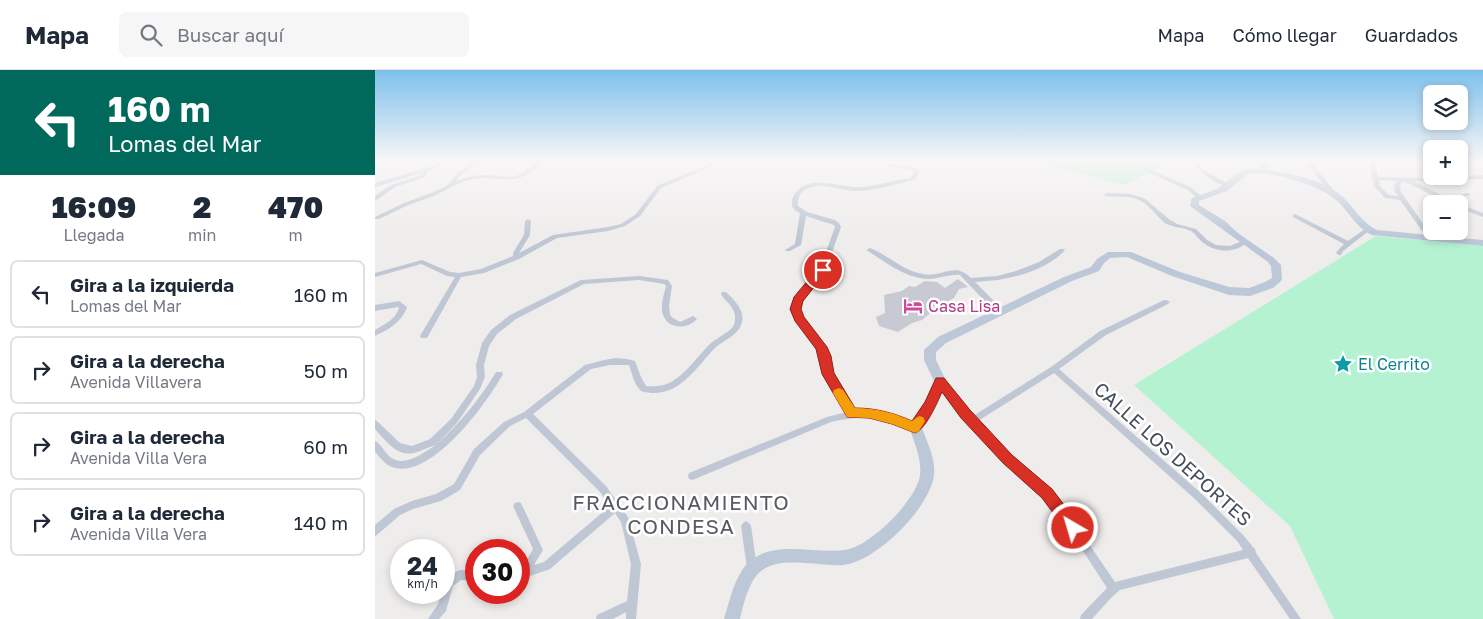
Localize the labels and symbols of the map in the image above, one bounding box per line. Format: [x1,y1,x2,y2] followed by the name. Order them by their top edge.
[802,249,844,291] pin
[902,295,924,317] hotel icon: Casa Lisa
[928,296,1000,316] place label: Casa Lisa
[1332,353,1354,375] place icon: El Cerrito
[1358,354,1430,374] place label: El Cerrito
[1090,377,1257,530] street label: CALLE LOS DEPORTES
[572,489,790,539] district label: FRACCIONAMIENTO CONDESA
[1046,501,1098,553] position arrow
[465,539,530,604] speed limit sign: 30

